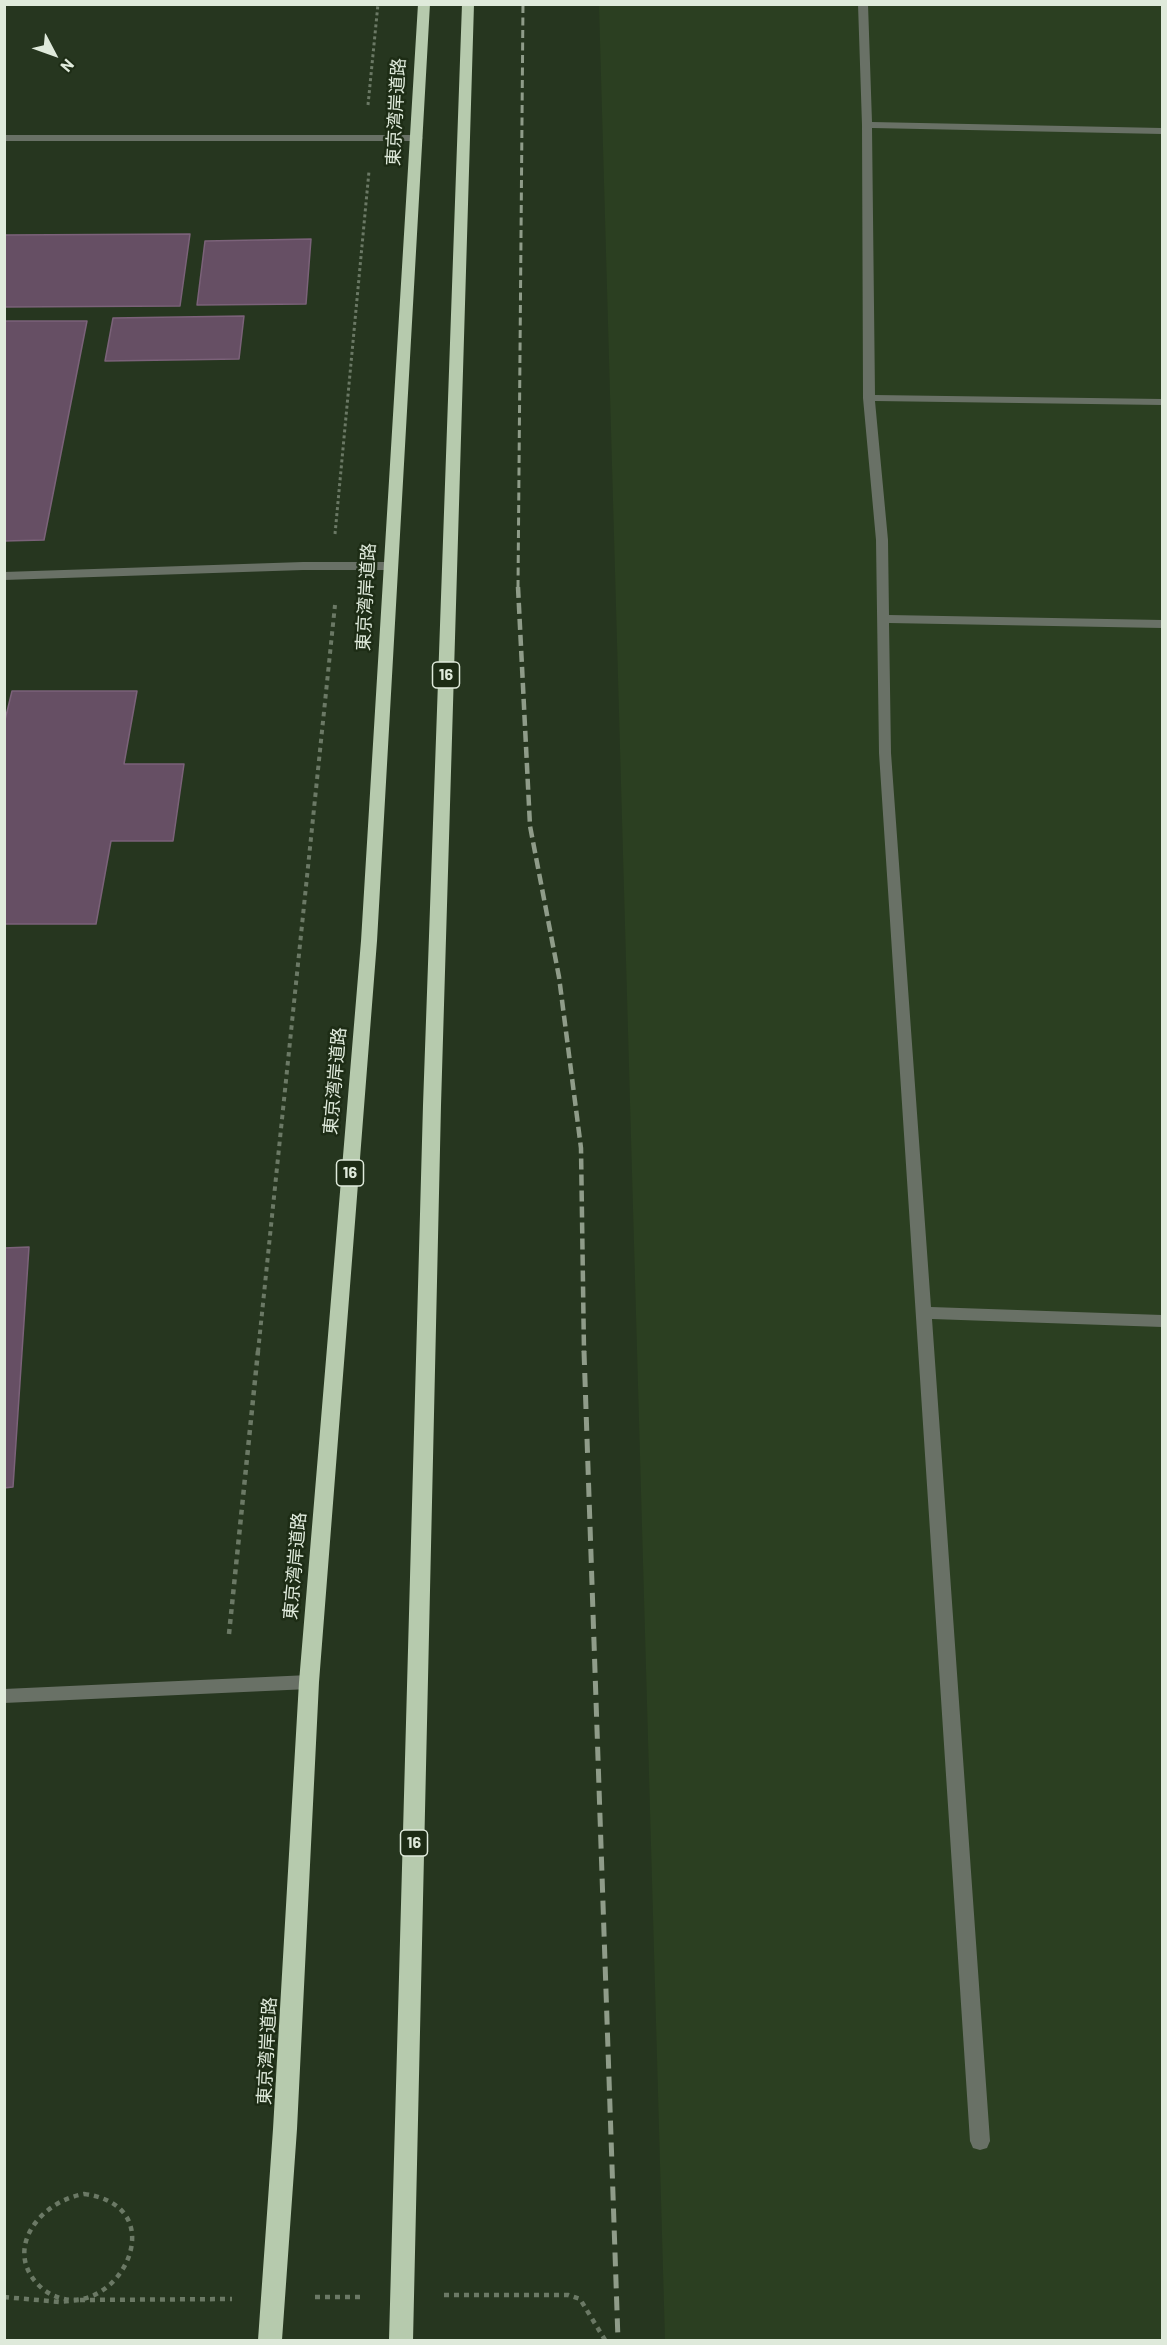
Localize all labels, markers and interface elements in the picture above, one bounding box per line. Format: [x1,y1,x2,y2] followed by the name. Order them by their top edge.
[24,24,84,84] north arrow
[57,56,79,76] text: N
[382,58,410,166] street label: 東京湾岸道路
[352,543,380,651] street label: 東京湾岸道路
[432,662,460,688] road number: 16
[320,1026,350,1136] street label: 東京湾岸道路
[336,1160,364,1186] road number: 16
[280,1511,310,1621] street label: 東京湾岸道路
[400,1830,428,1856] road number: 16
[253,1997,281,2105] street label: 東京湾岸道路

